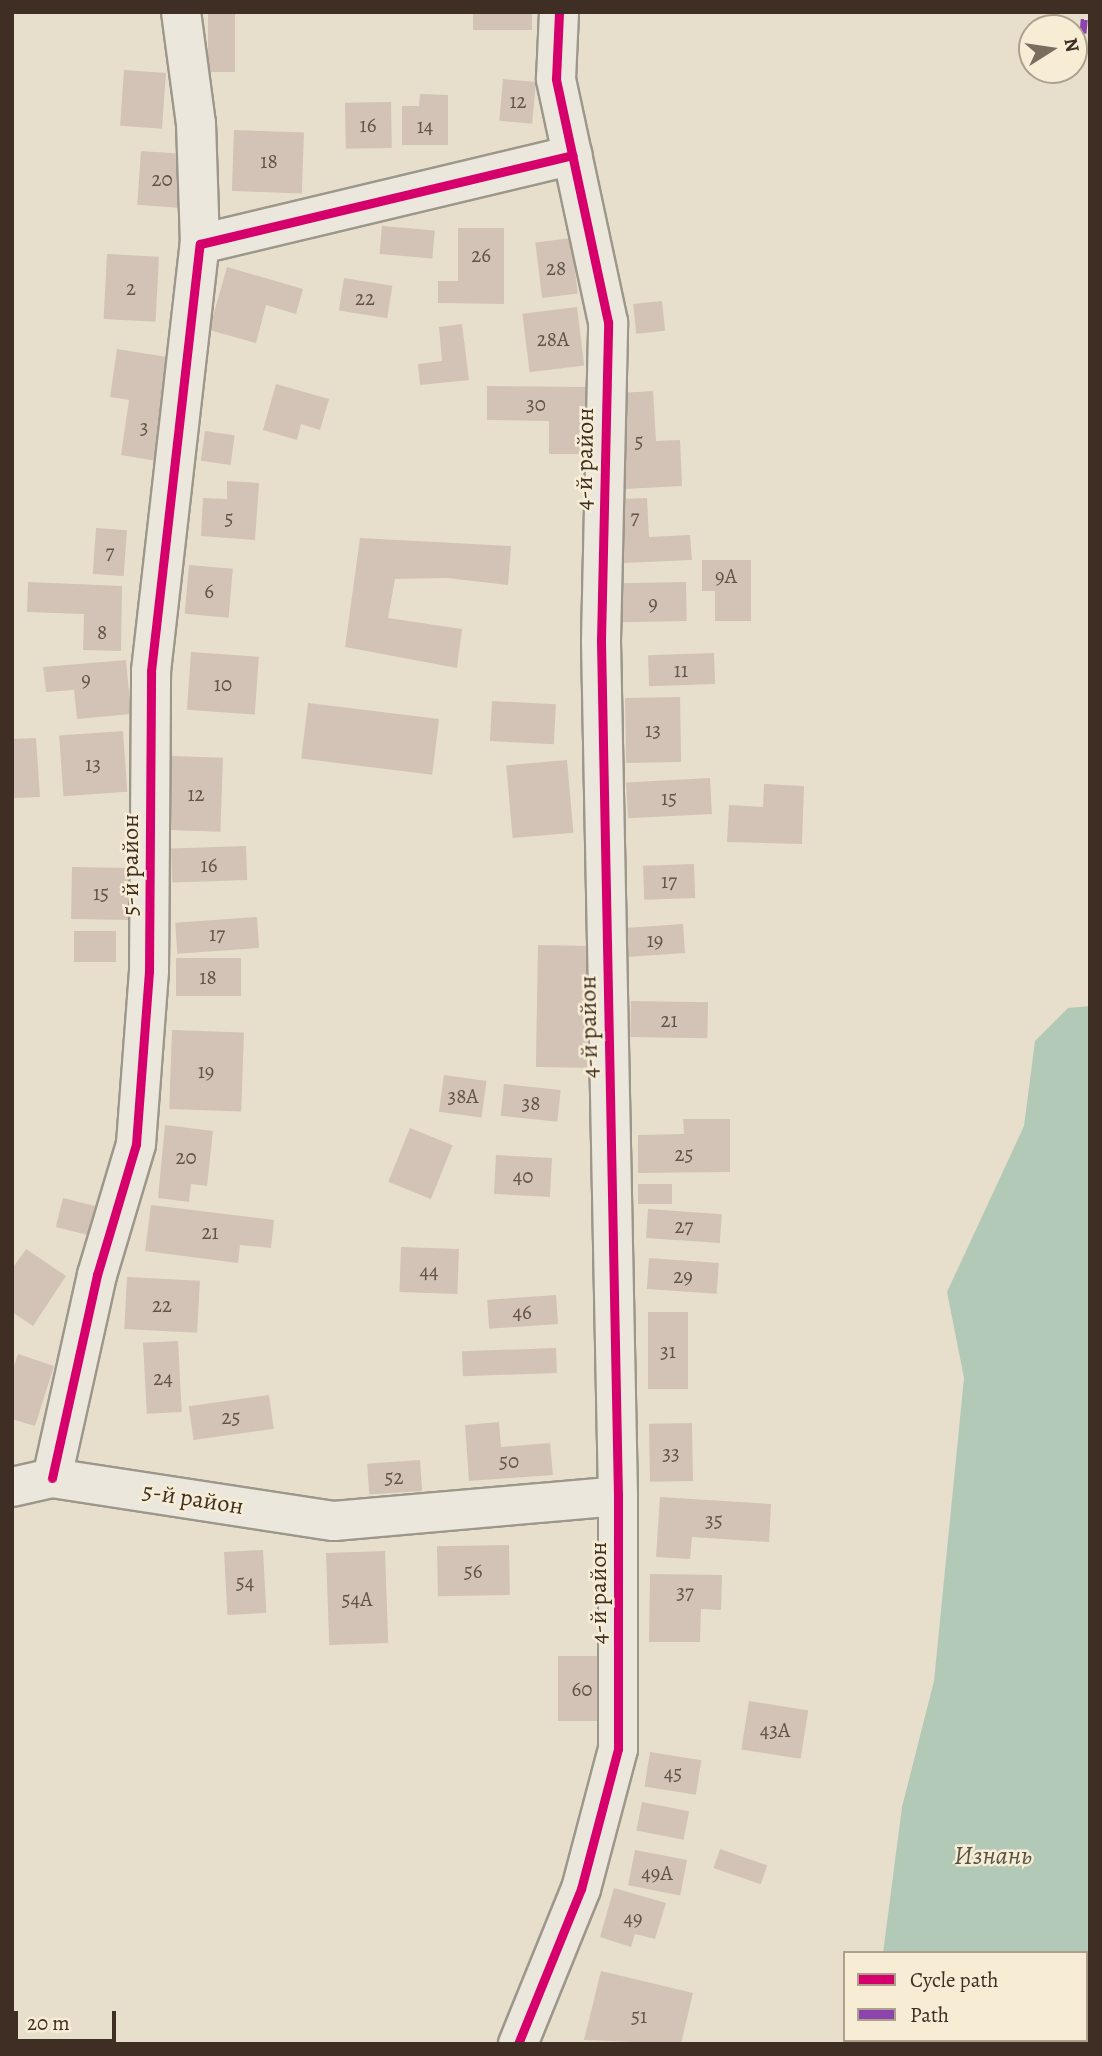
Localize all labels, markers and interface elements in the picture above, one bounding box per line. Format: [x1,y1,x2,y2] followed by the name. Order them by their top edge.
[1018,14,1088,84] north arrow
[1057,36,1086,55] text: N
[509,88,527,114] house number: 12
[360,112,376,138] house number: 16
[417,113,433,139] house number: 14
[260,148,278,174] house number: 18
[151,166,173,192] house number: 20
[471,242,491,268] house number: 26
[546,255,566,281] house number: 28
[126,275,136,301] house number: 2
[355,285,375,311] house number: 22
[537,326,569,352] house number: 28А
[526,391,546,417] house number: 30
[570,407,600,511] street label: 4-й район
[140,414,148,440] house number: 3
[634,428,644,454] house number: 5
[631,504,639,530] house number: 7
[224,505,234,531] house number: 5
[106,539,114,565] house number: 7
[715,563,737,589] house number: 9А
[204,578,214,604] house number: 6
[648,590,658,616] house number: 9
[97,619,107,645] house number: 8
[674,657,688,683] house number: 11
[81,666,91,692] house number: 9
[214,671,232,697] house number: 10
[645,717,661,743] house number: 13
[85,751,101,777] house number: 13
[187,781,205,807] house number: 12
[661,785,677,811] house number: 15
[117,814,145,916] street label: 5-й район
[201,852,217,878] house number: 16
[661,868,677,894] house number: 17
[93,880,109,906] house number: 15
[209,921,225,947] house number: 17
[647,927,663,953] house number: 19
[199,964,217,990] house number: 18
[574,975,604,1079] street label: 4-й район
[660,1007,678,1033] house number: 21
[198,1058,214,1084] house number: 19
[447,1083,479,1109] house number: 38А
[522,1090,540,1116] house number: 38
[674,1141,694,1167] house number: 25
[175,1144,197,1170] house number: 20
[513,1163,533,1189] house number: 40
[675,1213,693,1239] house number: 27
[201,1219,219,1245] house number: 21
[419,1258,439,1284] house number: 44
[673,1263,693,1289] house number: 29
[152,1292,172,1318] house number: 22
[512,1299,532,1325] house number: 46
[660,1338,676,1364] house number: 31
[153,1365,173,1391] house number: 24
[221,1404,241,1430] house number: 25
[662,1440,680,1466] house number: 33
[499,1448,519,1474] house number: 50
[384,1464,404,1490] house number: 52
[140,1477,246,1521] street label: 5-й район
[705,1507,723,1533] house number: 35
[585,1542,613,1644] street label: 4-й район
[464,1558,482,1584] house number: 56
[236,1569,254,1595] house number: 54
[676,1579,694,1605] house number: 37
[342,1586,372,1612] house number: 54А
[572,1676,592,1702] house number: 60
[760,1717,790,1743] house number: 43А
[664,1760,682,1786] house number: 45
[954,1840,1032,1872] water label: Изнань
[641,1860,673,1886] house number: 49А
[623,1905,643,1931] house number: 49
[843,1951,1088,2042] legend
[910,1966,999,1994] text: Cycle path
[18,1996,119,2040] scale bar
[910,2001,949,2029] text: Path
[631,2003,647,2029] house number: 51
[27,2009,70,2037] text: 20 m

